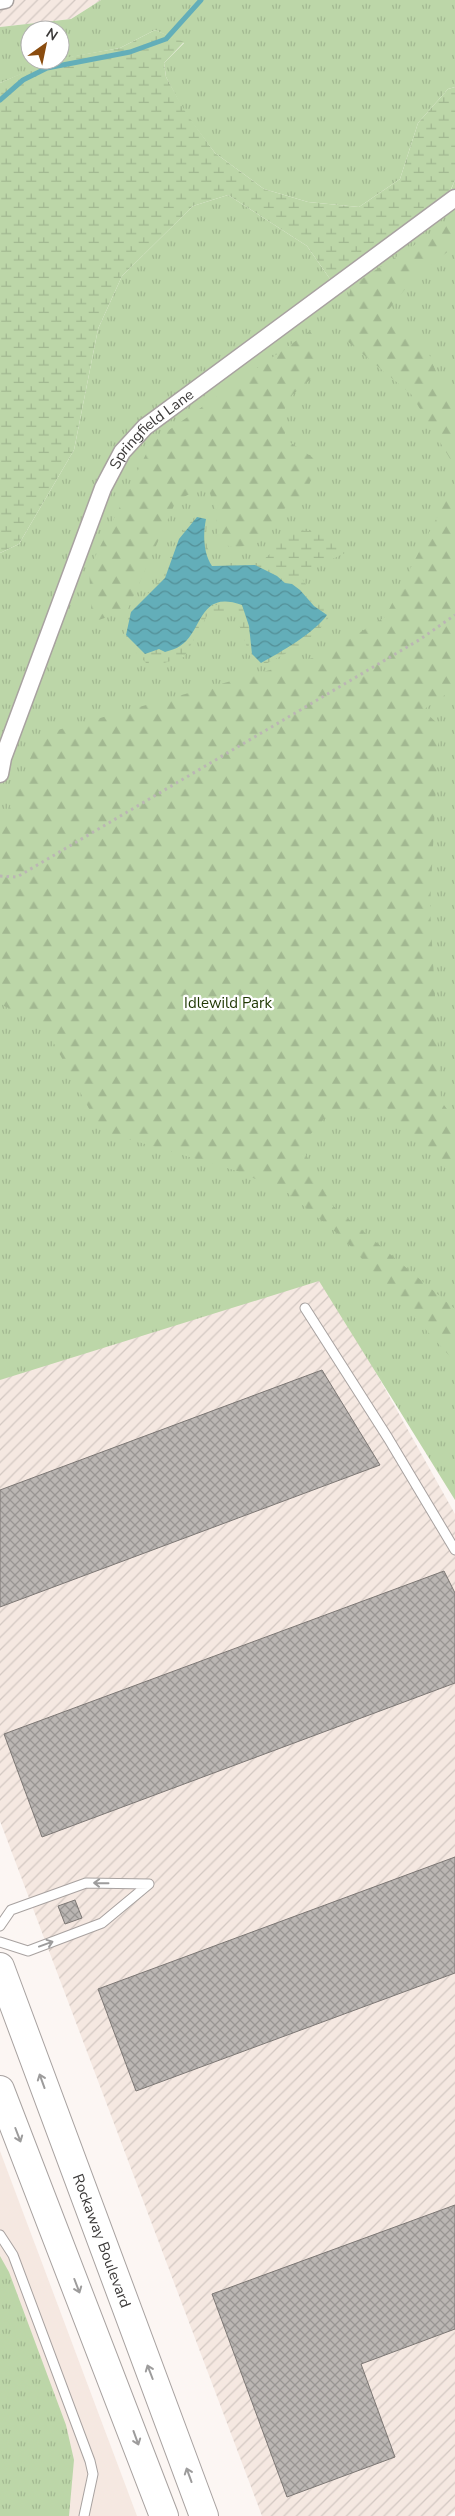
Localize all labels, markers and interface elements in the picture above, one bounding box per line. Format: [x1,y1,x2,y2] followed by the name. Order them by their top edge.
[20,20,70,70] north arrow
[42,24,61,45] text: N
[105,384,198,473] street label: Springfield Lane
[184,993,272,1013] park label: Idlewild Park
[93,1878,109,1888] one-way arrow
[38,1939,54,1948] one-way arrow
[37,2074,46,2089] one-way arrow
[14,2127,23,2142] one-way arrow
[68,2171,136,2310] street label: Rockaway Boulevard
[74,2279,83,2294] one-way arrow
[145,2365,154,2380] one-way arrow
[132,2430,141,2445] one-way arrow
[184,2468,193,2483] one-way arrow

